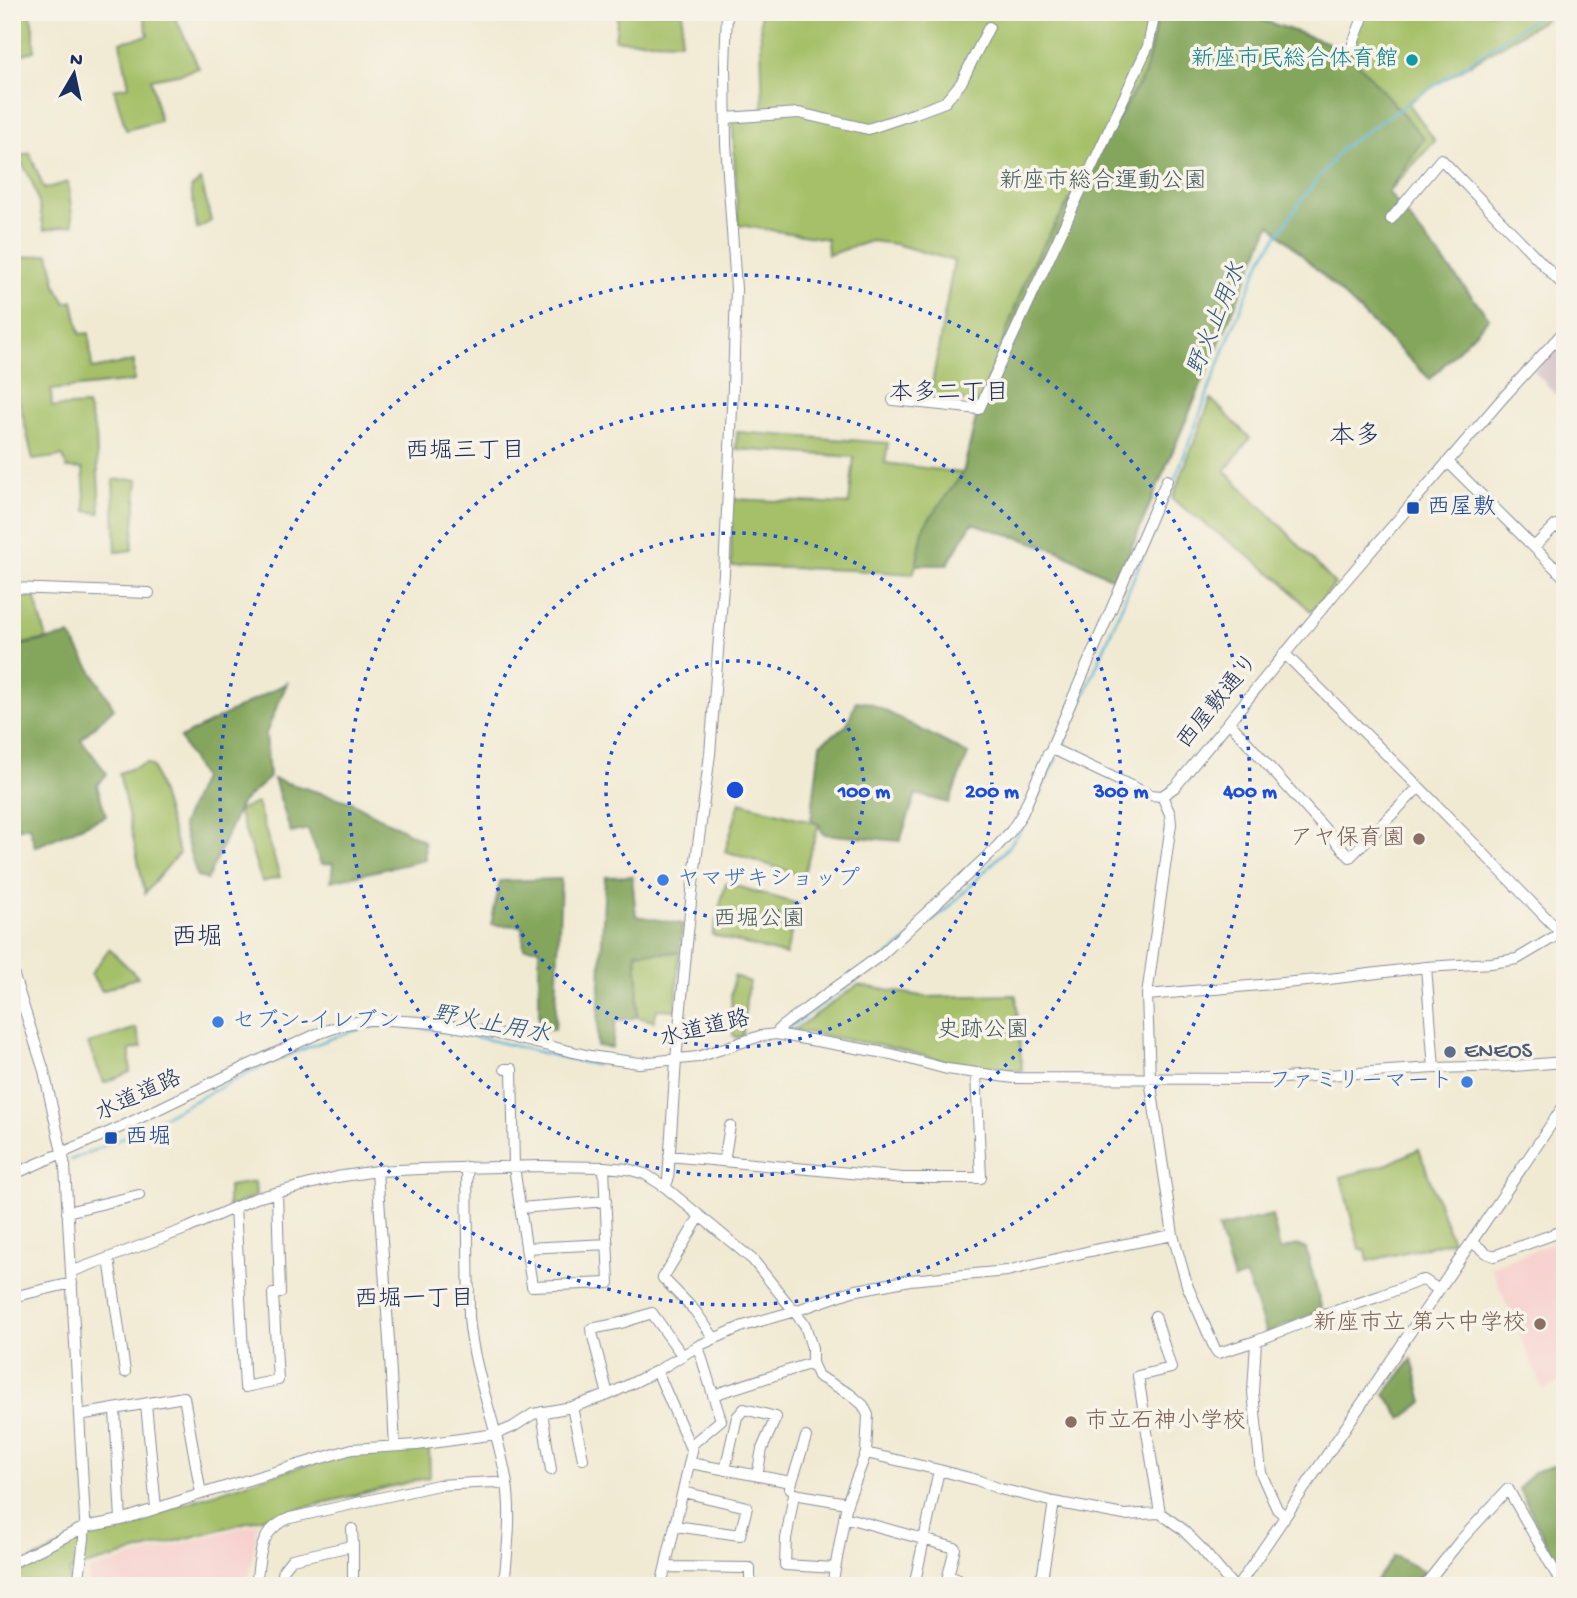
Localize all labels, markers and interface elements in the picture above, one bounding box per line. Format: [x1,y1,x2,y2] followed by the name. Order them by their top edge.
[38,38,108,108] north arrow
[1191,46,1398,74] place label: 新座市民総合体育館
[68,48,84,73] text: N
[1404,52,1420,68] marker: 新座市民総合体育館
[1000,168,1207,196] park label: 新座市総合運動公園
[1182,259,1254,381] water label: 野火止用水
[889,379,1009,409] district label: 本多二丁目
[1329,421,1381,454] district label: 本多
[405,438,525,467] district label: 西堀三丁目
[1427,494,1496,522] place label: 西屋敷
[1405,500,1421,516] marker: 西屋敷
[1172,648,1266,755] street label: 西屋敷通り
[723,778,747,802] centre of rings
[837,781,890,806] text: 100 m
[965,781,1019,806] text: 200 m
[1093,781,1148,806] text: 300 m
[1222,781,1277,806] text: 400 m
[1290,825,1405,853] place label: アヤ保育園
[1411,831,1427,847] marker: アヤ保育園
[677,866,860,894] place label: ヤマザキショップ
[655,872,671,888] marker: ヤマザキショップ
[713,907,805,934] park label: 西堀公園
[171,924,223,955] district label: 西堀
[429,1000,553,1052] water label: 野火止用水
[657,1005,753,1054] street label: 水道道路
[232,1008,400,1036] place label: セブン-イレブン
[210,1014,226,1030] marker: セブン-イレブン
[937,1017,1029,1045] park label: 史跡公園
[1464,1039,1533,1066] place label: ENEOS
[1442,1044,1458,1060] marker: ENEOS
[91,1064,186,1129] street label: 水道道路
[1269,1069,1453,1096] place label: ファミリーマート
[1459,1074,1475,1090] marker: ファミリーマート
[125,1125,171,1152] place label: 西堀
[103,1130,119,1146] marker: 西堀
[354,1286,474,1315] district label: 西堀一丁目
[1314,1310,1526,1338] place label: 新座市立 第六中学校
[1532,1316,1548,1332] marker: 新座市立 第六中学校
[1085,1408,1246,1436] place label: 市立石神小学校
[1063,1414,1079,1430] marker: 市立石神小学校

